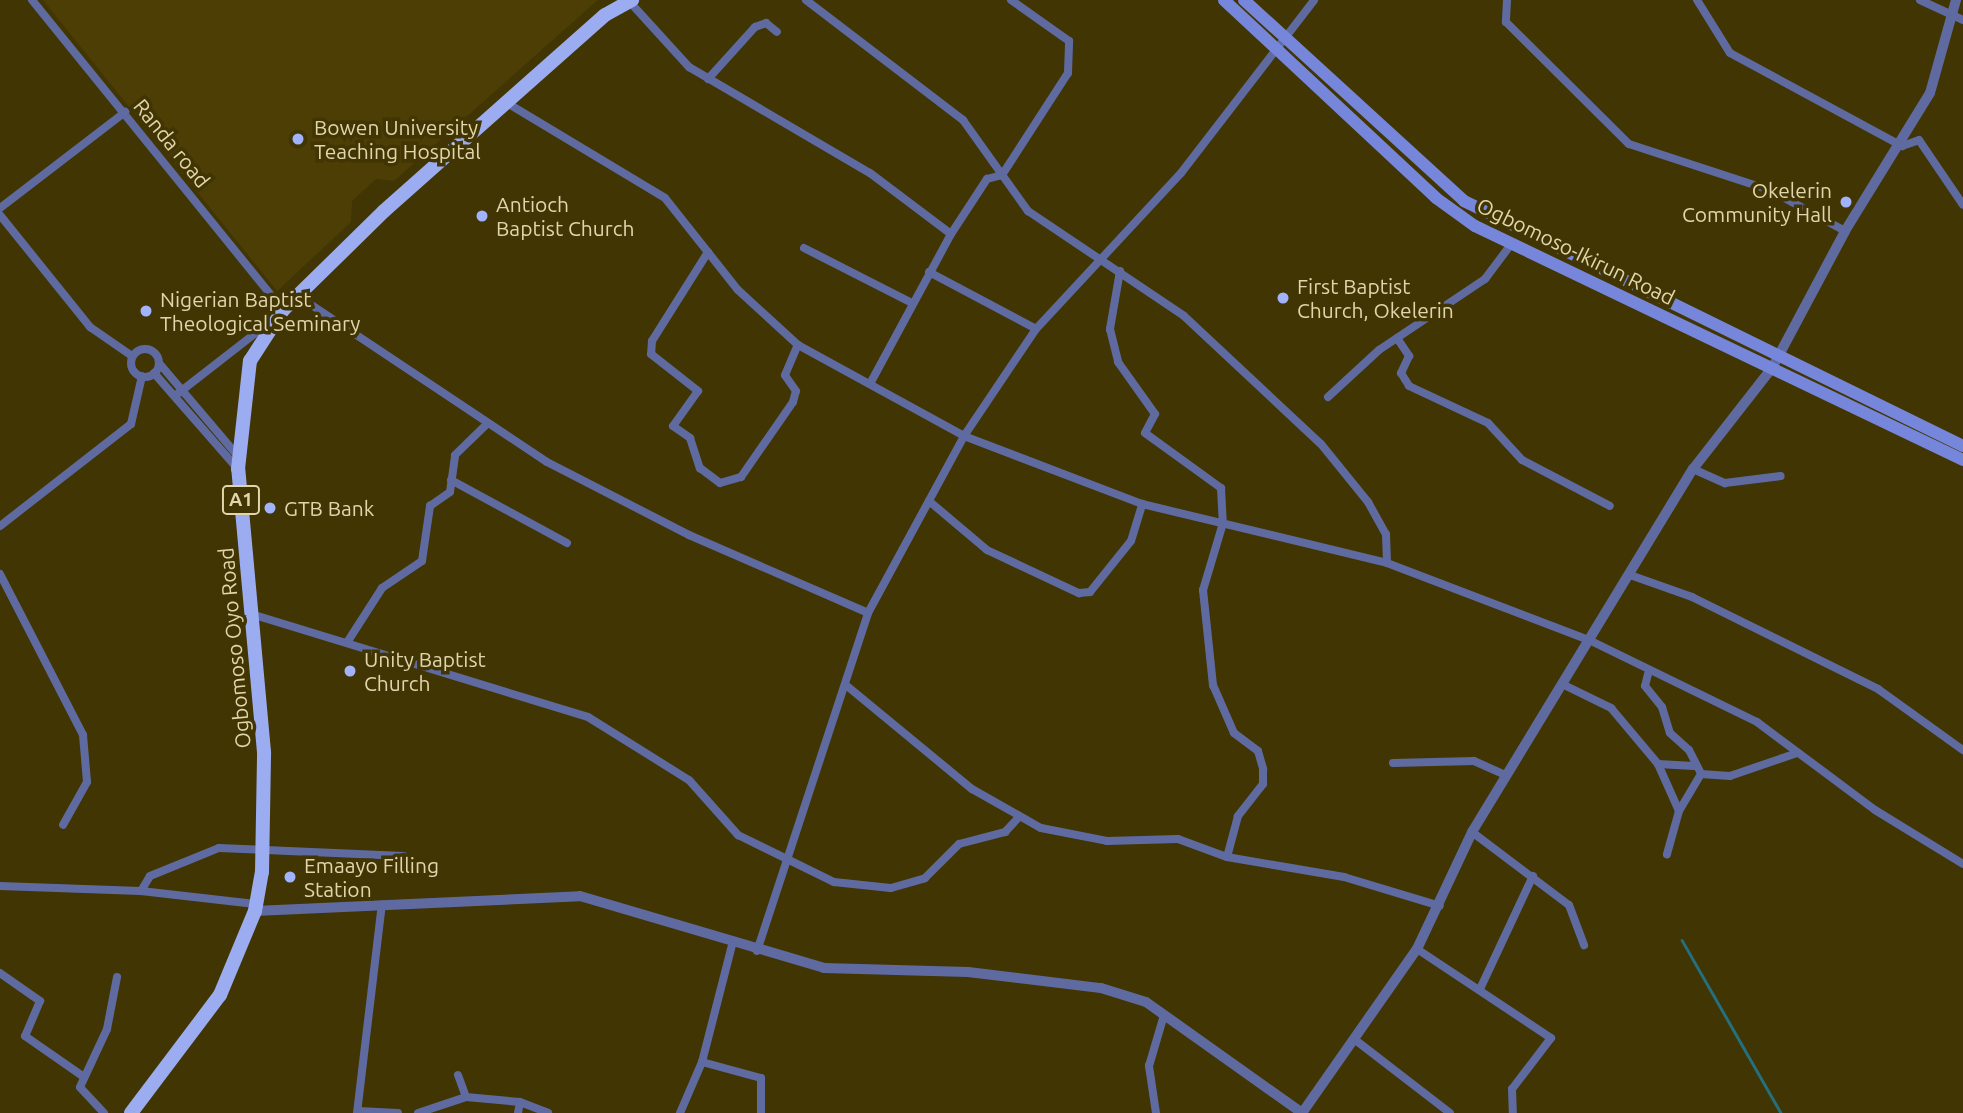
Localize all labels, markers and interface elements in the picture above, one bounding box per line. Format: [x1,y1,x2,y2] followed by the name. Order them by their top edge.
[129,93,215,193] street label: Randa road
[314,114,481,164] place label: Bowen University Teaching Hospital
[288,129,308,149] marker: Bowen University Teaching Hospital
[1682,177,1832,227] place label: Okelerin Community Hall
[496,191,634,241] place label: Antioch Baptist Church
[1473,192,1679,310] street label: Ogbomoso-Ikirun Road
[1838,194,1854,210] marker: Okelerin Community Hall
[474,208,490,224] marker: Antioch Baptist Church
[1297,273,1454,323] place label: First Baptist Church, Okelerin
[160,286,360,336] place label: Nigerian Baptist Theological Seminary
[1275,290,1291,306] marker: First Baptist Church, Okelerin
[138,303,154,319] marker: Nigerian Baptist Theological Seminary
[222,485,260,516] road number: A1
[284,495,374,521] place label: GTB Bank
[262,500,278,516] marker: GTB Bank
[213,547,255,749] street label: Ogbomoso Oyo Road
[364,646,486,696] place label: Unity Baptist Church
[342,663,358,679] marker: Unity Baptist Church
[304,852,439,902] place label: Emaayo Filling Station
[282,869,298,885] marker: Emaayo Filling Station

